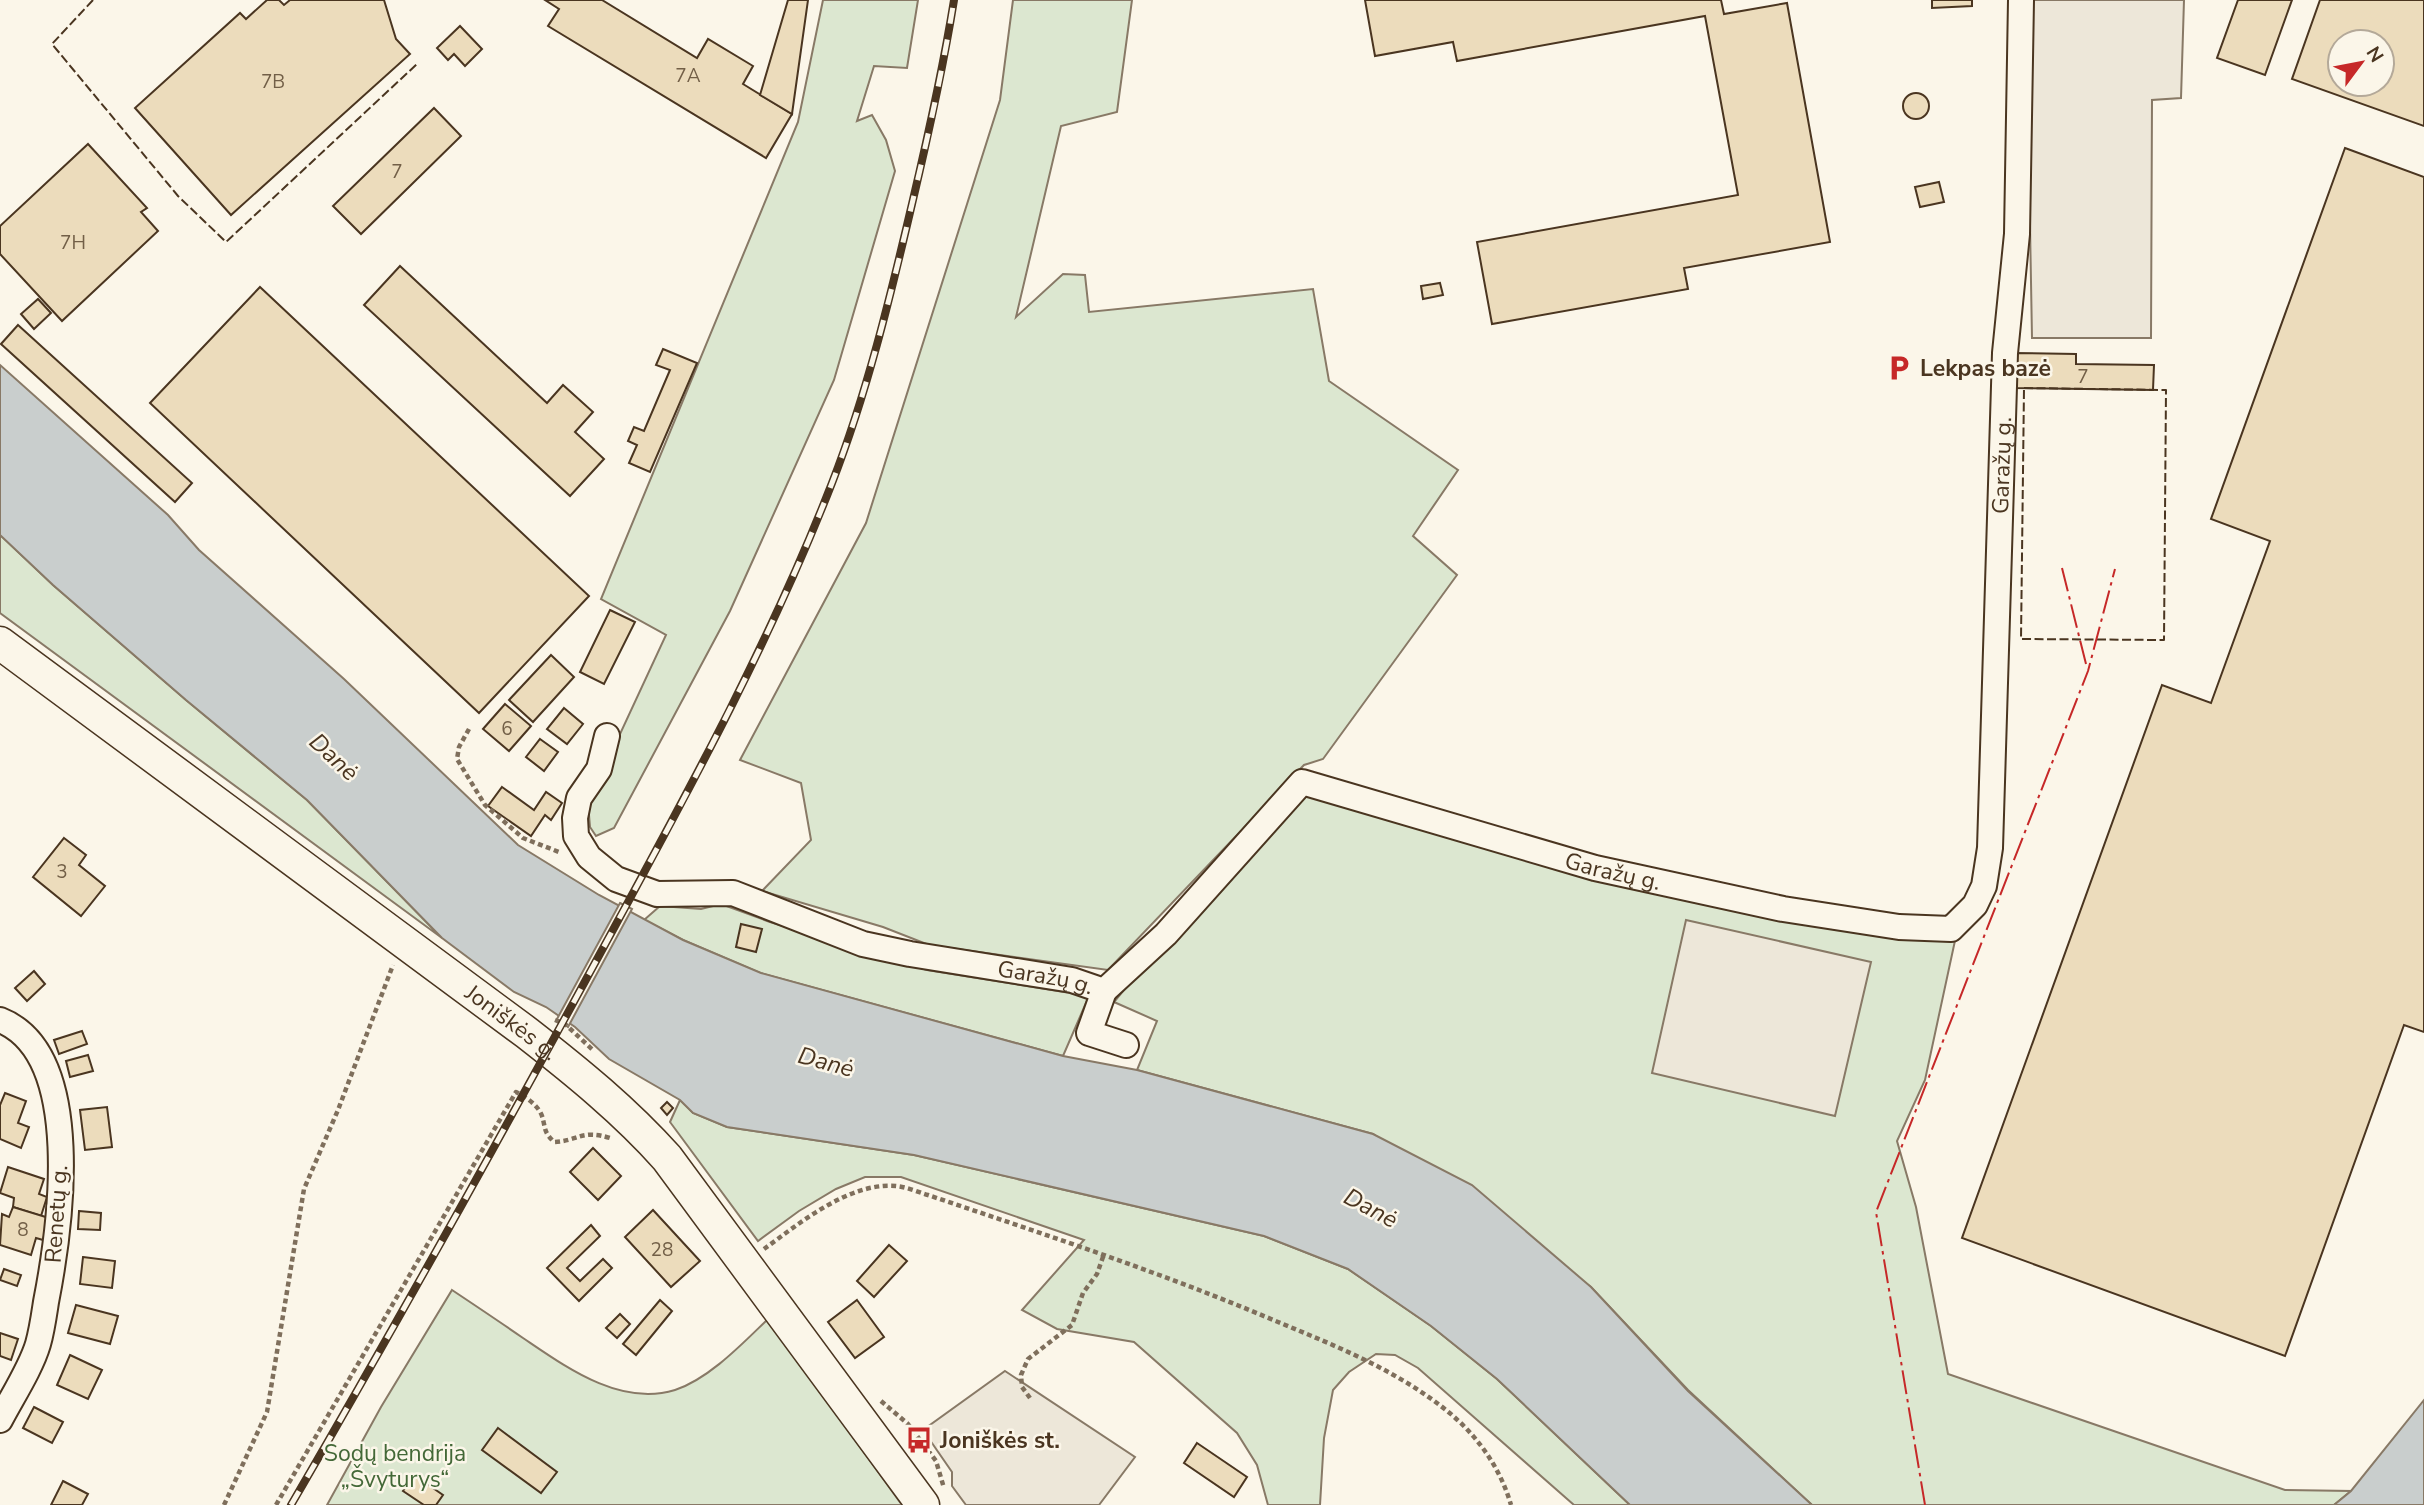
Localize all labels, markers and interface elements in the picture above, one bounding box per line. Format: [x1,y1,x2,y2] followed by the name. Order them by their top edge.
[2326,28,2396,98] north arrow
[2360,42,2389,67] text: N
[675,63,701,89] house number: 7A
[261,69,285,95] house number: 7B
[391,159,403,185] house number: 7
[60,230,86,256] house number: 7H
[1884,353,1914,383] parking icon: Lekpas bazė
[1920,353,2051,384] place label: Lekpas bazė
[2077,364,2089,390] house number: 7
[1985,416,2019,515] street label: Garažų g.
[501,716,513,742] house number: 6
[302,726,366,788] water label: Danė
[1561,845,1663,898] street label: Garažų g.
[56,859,68,885] house number: 3
[995,953,1098,1002] street label: Garažų g.
[458,977,565,1068] street label: Joniškės g.
[794,1039,858,1085] water label: Danė
[38,1164,75,1264] street label: Renetų g.
[1338,1181,1404,1236] water label: Danė
[17,1217,29,1243] house number: 8
[651,1237,673,1263] house number: 28
[904,1425,934,1455] bus stop icon: Joniškės st.
[939,1425,1060,1456] place label: Joniškės st.
[324,1438,466,1495] park label: Sodų bendrija „Švyturys“

